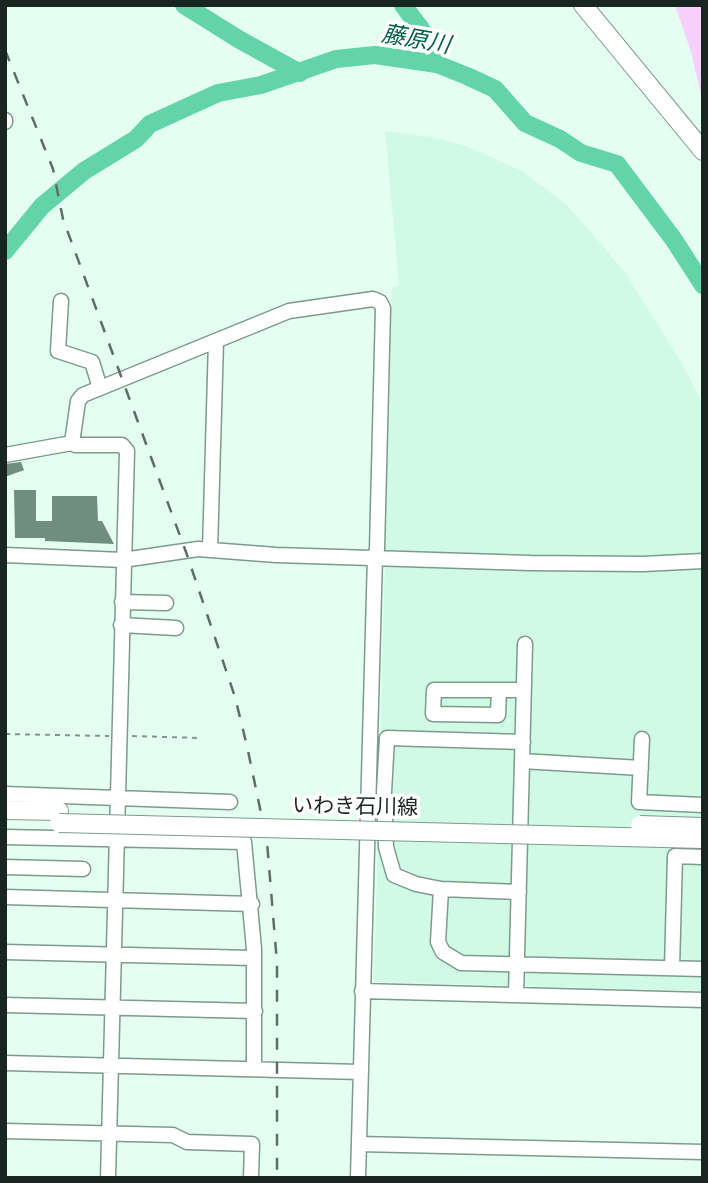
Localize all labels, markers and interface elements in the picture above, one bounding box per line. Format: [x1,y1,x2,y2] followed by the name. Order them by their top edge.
[380,20,452,60] water label: 藤原川
[292,793,418,821] street label: いわき石川線

